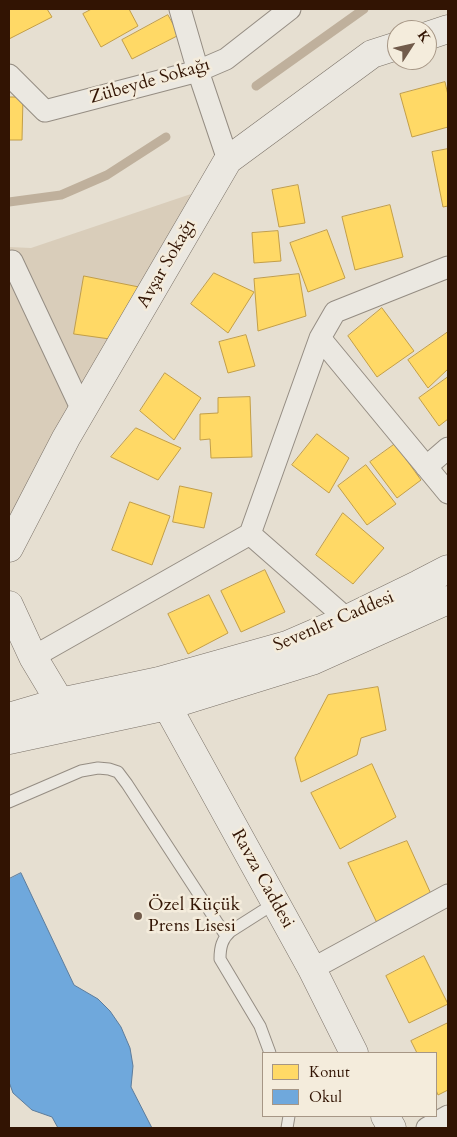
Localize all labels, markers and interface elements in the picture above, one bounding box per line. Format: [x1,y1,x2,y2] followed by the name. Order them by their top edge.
[387,20,437,70] north arrow
[413,27,435,47] text: K
[87,55,213,109] street label: Zübeyde Sokağı
[133,216,201,312] street label: Avşar Sokağı
[270,587,398,657] street label: Sevenler Caddesi
[226,826,298,932] street label: Ravza Caddesi
[148,895,240,938] place label: Özel Küçük Prens Lisesi
[132,910,144,922] marker: Özel Küçük Prens Lisesi
[262,1052,437,1117] legend
[309,1062,350,1082] text: Konut
[309,1087,342,1107] text: Okul

